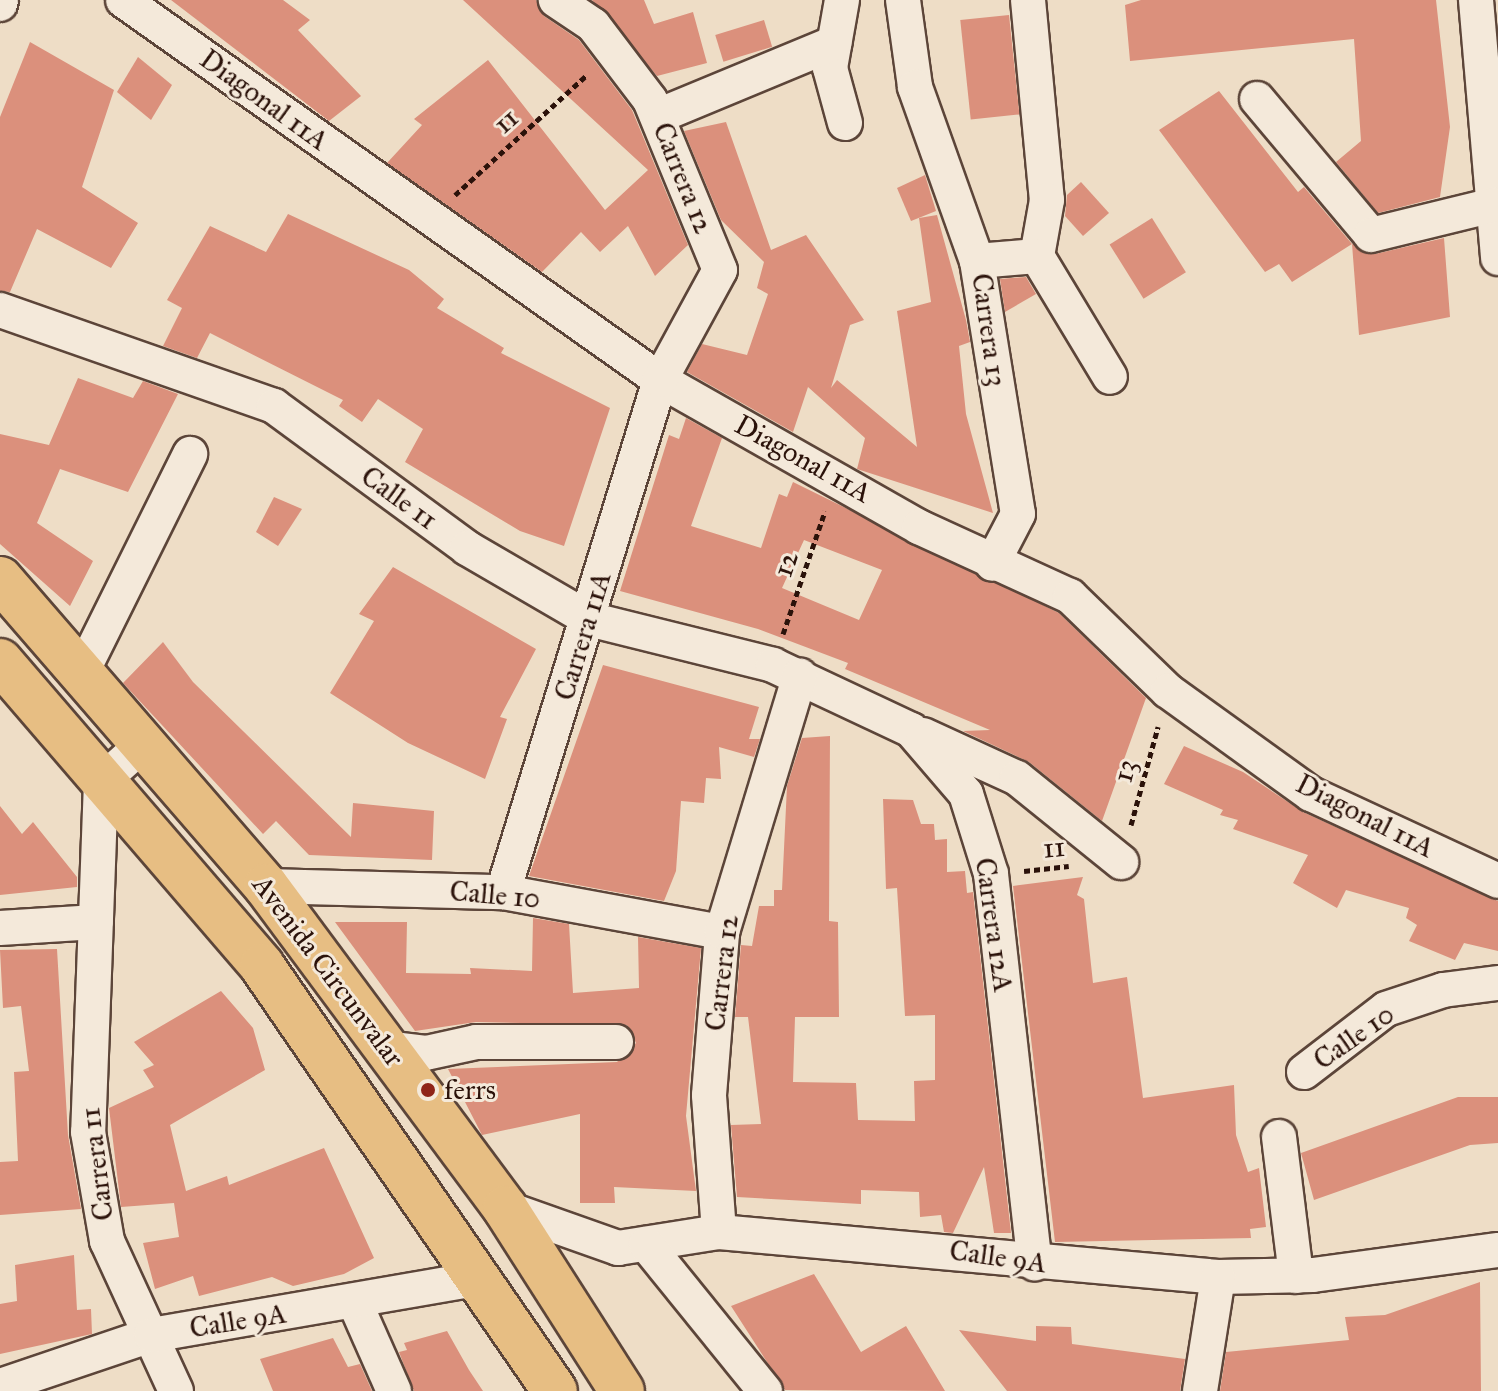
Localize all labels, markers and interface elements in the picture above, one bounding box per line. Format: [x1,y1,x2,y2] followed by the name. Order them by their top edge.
[193,42,335,158] street label: Diagonal 11A
[487,101,525,141] street label: 11
[646,118,720,238] street label: Carrera 12
[964,271,1014,389] street label: Carrera 13
[729,408,877,510] street label: Diagonal 11A
[354,459,444,537] street label: Calle 11
[766,547,806,581] street label: 12
[548,568,618,704] street label: Carrera 11A
[1106,756,1144,786] street label: 13
[1290,767,1440,865] street label: Diagonal 11A
[1042,830,1066,866] street label: 11
[968,856,1020,994] street label: Carrera 12A
[245,869,411,1073] street label: Avenida Circunvalar
[448,874,542,916] street label: Calle 10
[698,913,746,1033] street label: Carrera 12
[1307,997,1401,1077] street label: Calle 10
[444,1073,496,1107] place label: ferrs
[419,1081,437,1099] marker: ferrs
[73,1105,121,1223] street label: Carrera 11
[947,1234,1049,1280] street label: Calle 9A
[187,1297,289,1345] street label: Calle 9A

